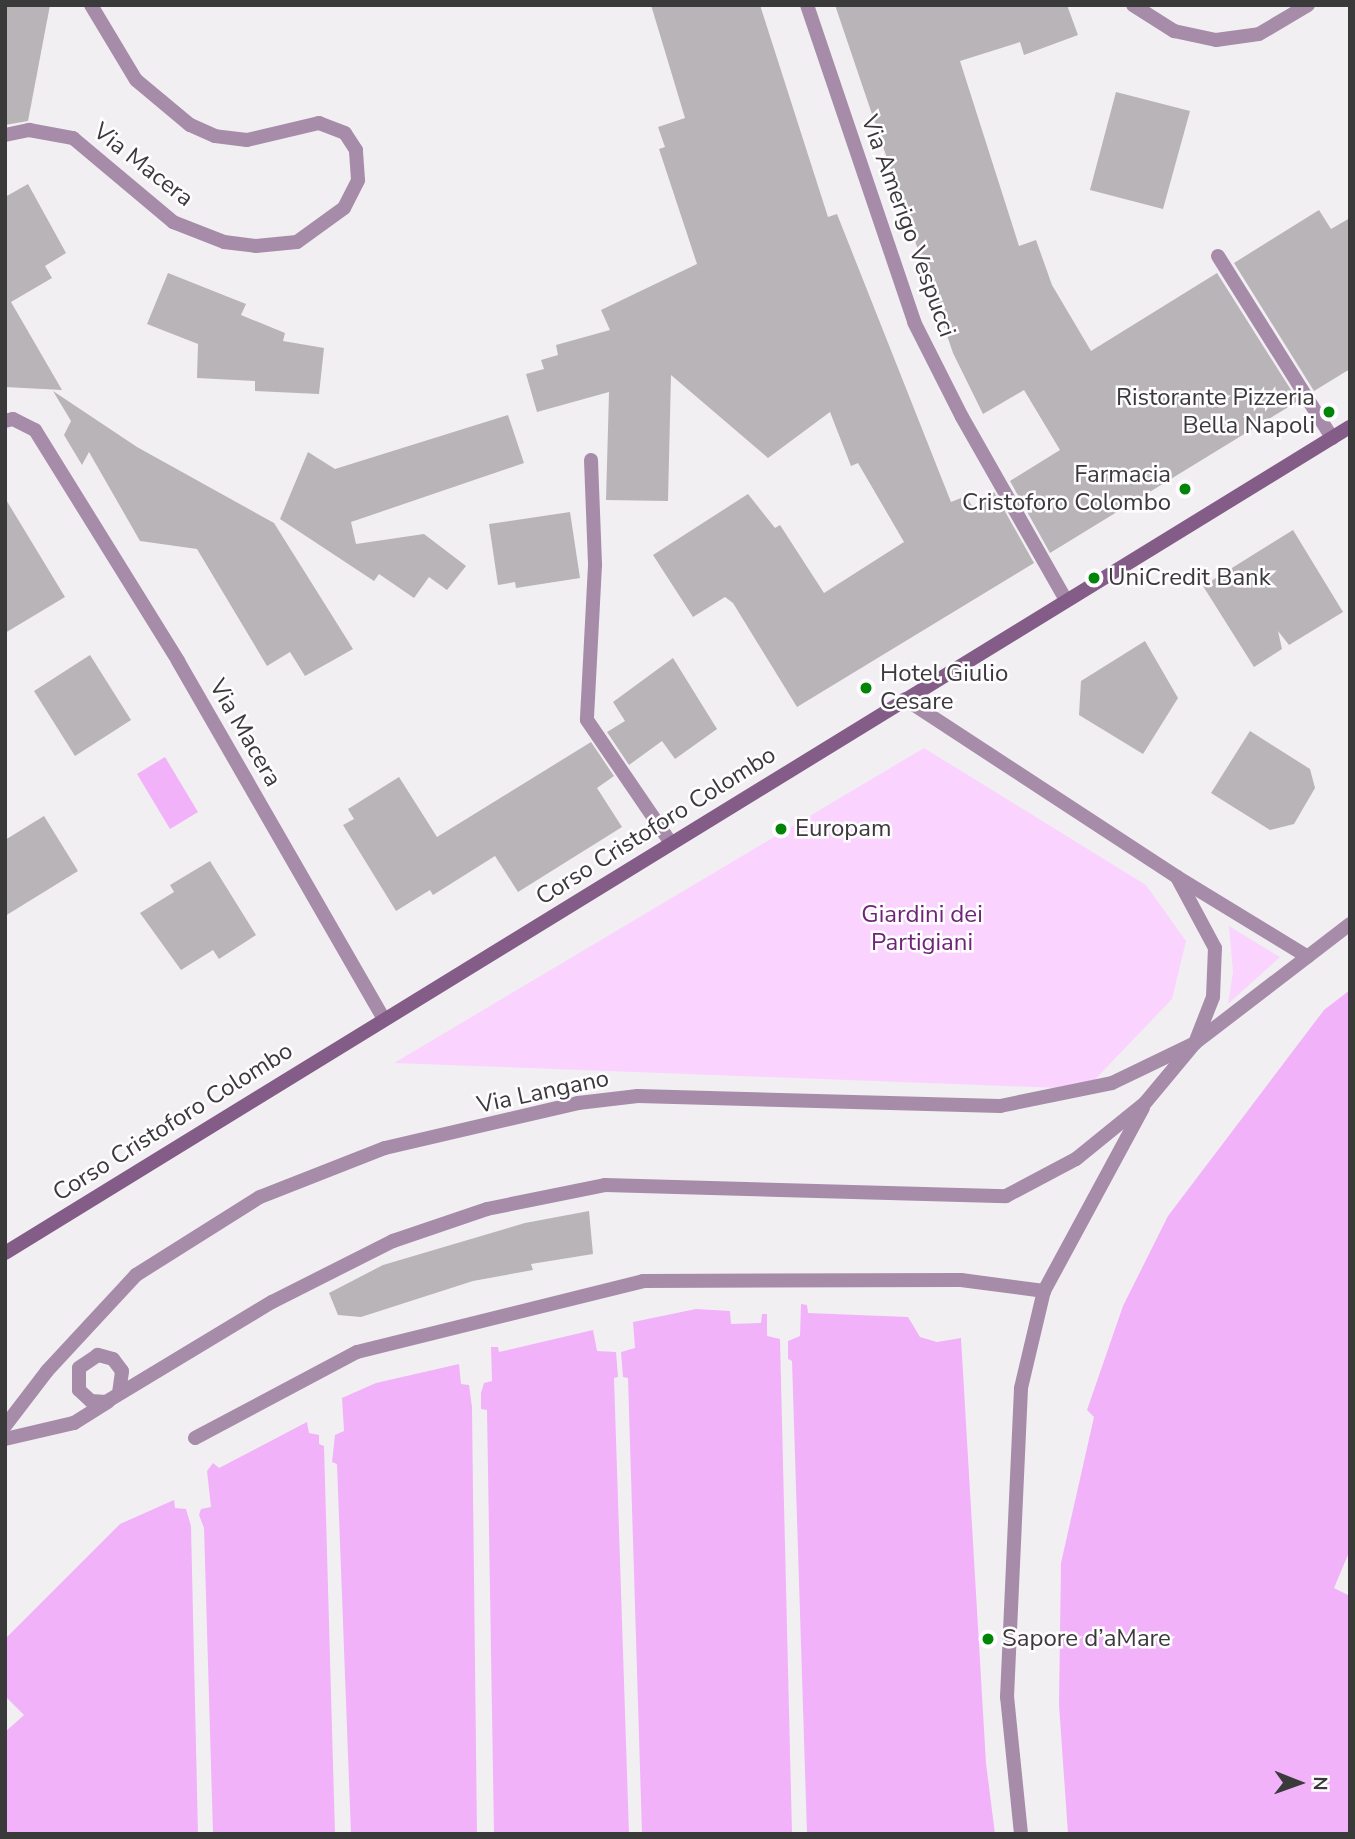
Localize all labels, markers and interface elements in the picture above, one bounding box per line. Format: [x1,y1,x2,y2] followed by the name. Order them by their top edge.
[854,111,962,341] street label: Via Amerigo Vespucci
[87,117,199,213] street label: Via Macera
[1116,384,1315,440] place label: Ristorante Pizzeria Bella Napoli
[1321,404,1337,420] marker: Ristorante Pizzeria Bella Napoli
[962,461,1171,517] place label: Farmacia Cristoforo Colombo
[1177,481,1193,497] marker: Farmacia Cristoforo Colombo
[1108,564,1271,592] place label: UniCredit Bank
[1086,570,1102,586] marker: UniCredit Bank
[880,660,1008,716] place label: Hotel Giulio Cesare
[203,674,287,792] street label: Via Macera
[858,680,874,696] marker: Hotel Giulio Cesare
[531,740,781,912] street label: Corso Cristoforo Colombo
[795,815,891,843] place label: Europam
[773,821,789,837] marker: Europam
[861,901,983,957] park label: Giardini dei Partigiani
[48,1036,298,1208] street label: Corso Cristoforo Colombo
[474,1064,612,1120] street label: Via Langano
[1002,1625,1171,1653] place label: Sapore d’aMare
[980,1631,996,1647] marker: Sapore d’aMare
[1264,1748,1334,1818] north arrow
[1307,1776,1333,1791] text: N

